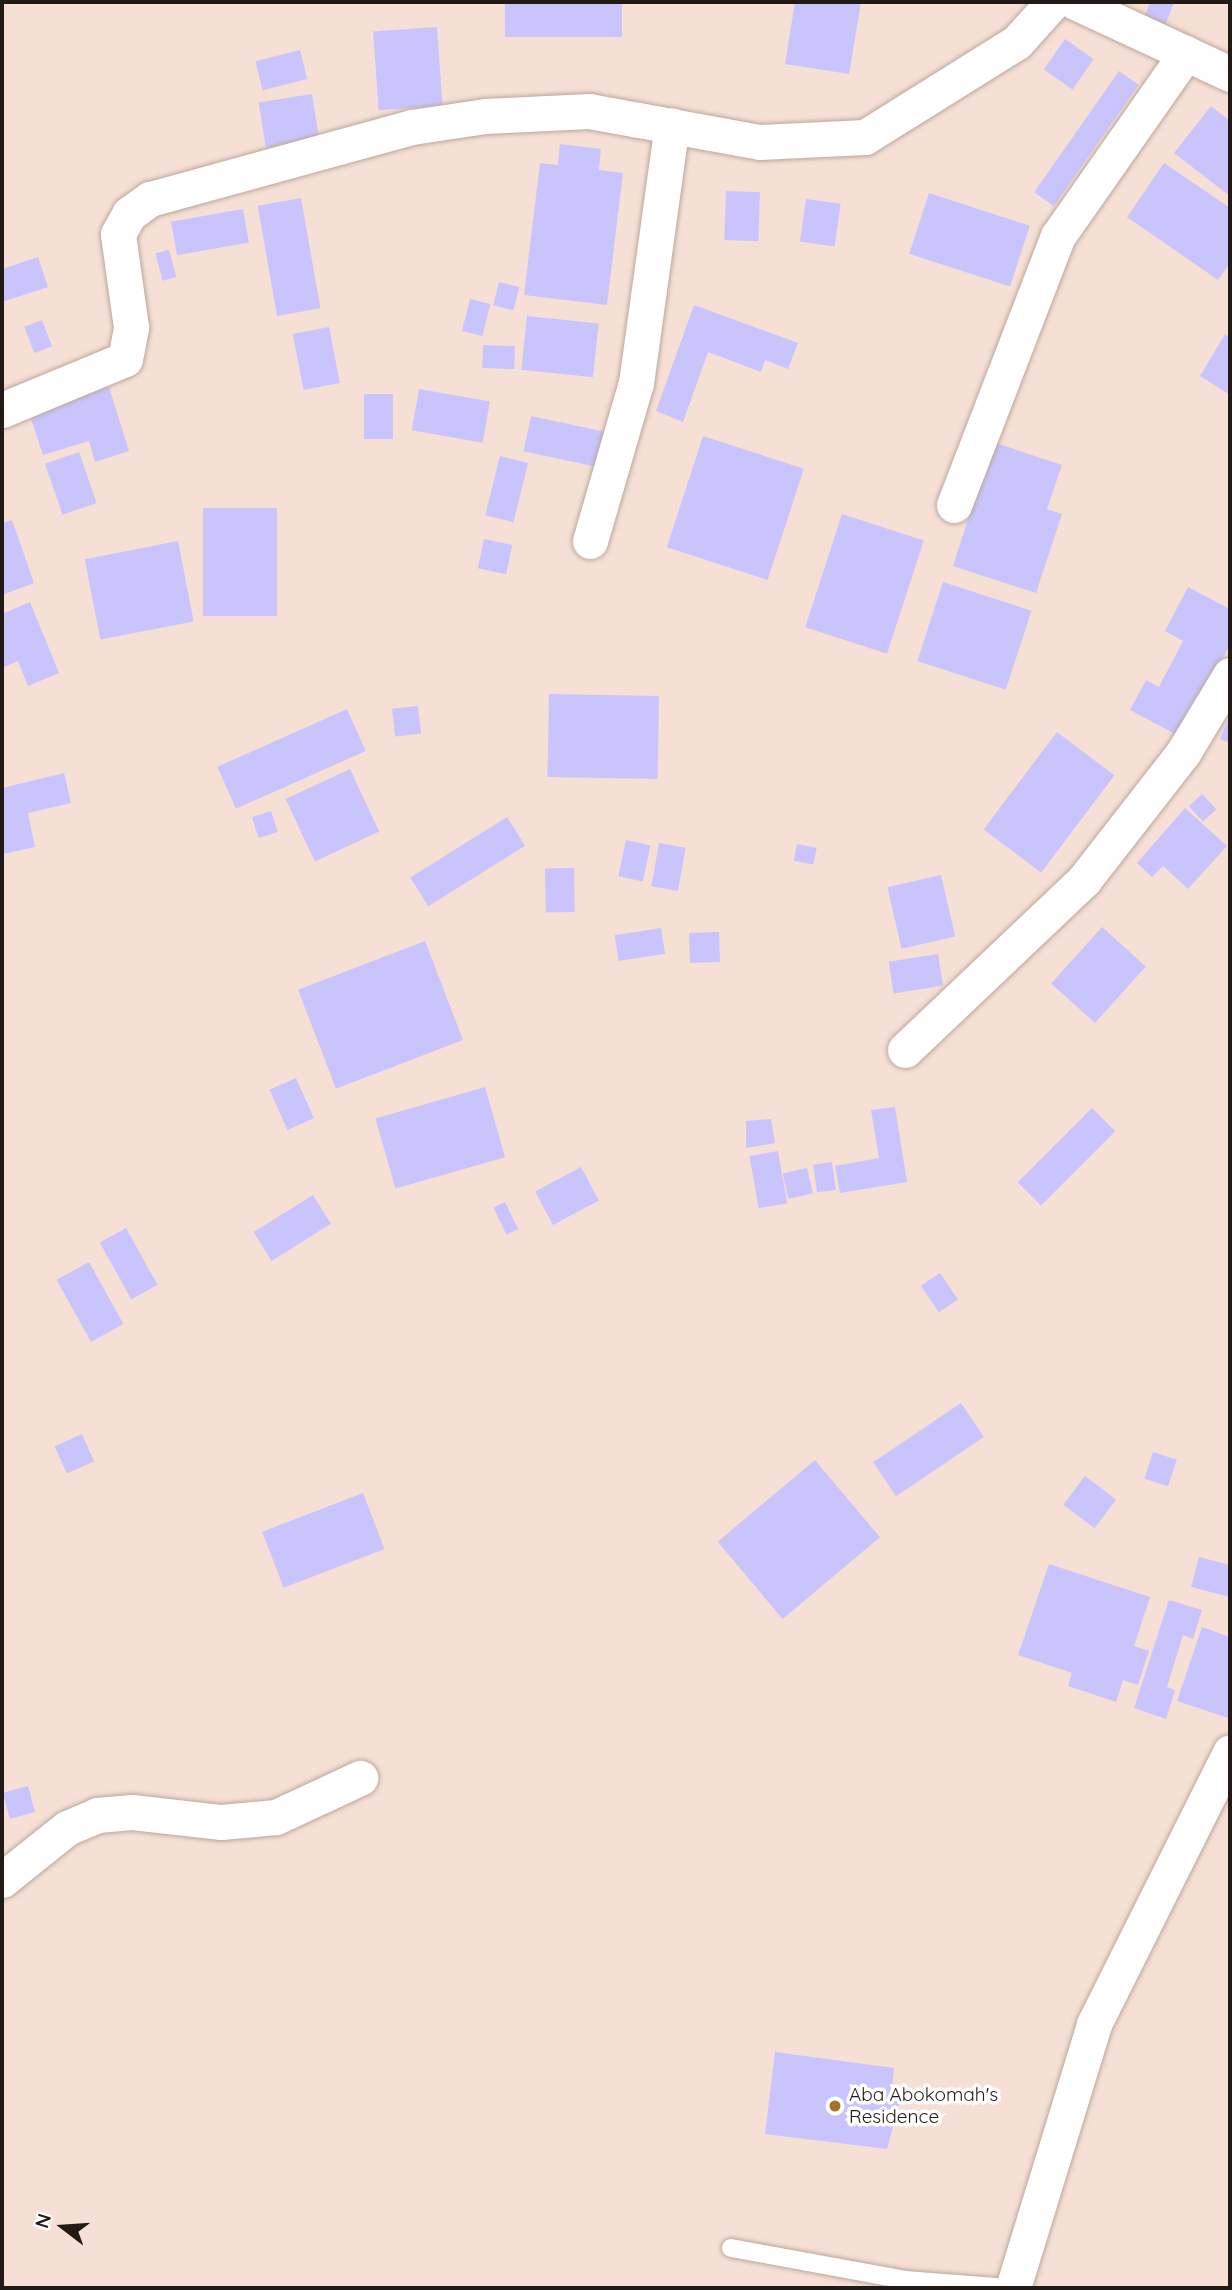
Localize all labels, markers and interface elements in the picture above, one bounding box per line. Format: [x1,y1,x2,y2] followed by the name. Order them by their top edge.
[849,2084,998,2128] place label: Aba Abokomah's Residence
[827,2098,843,2114] marker: Aba Abokomah's Residence
[28,2192,98,2262] north arrow
[29,2211,56,2231] text: N

